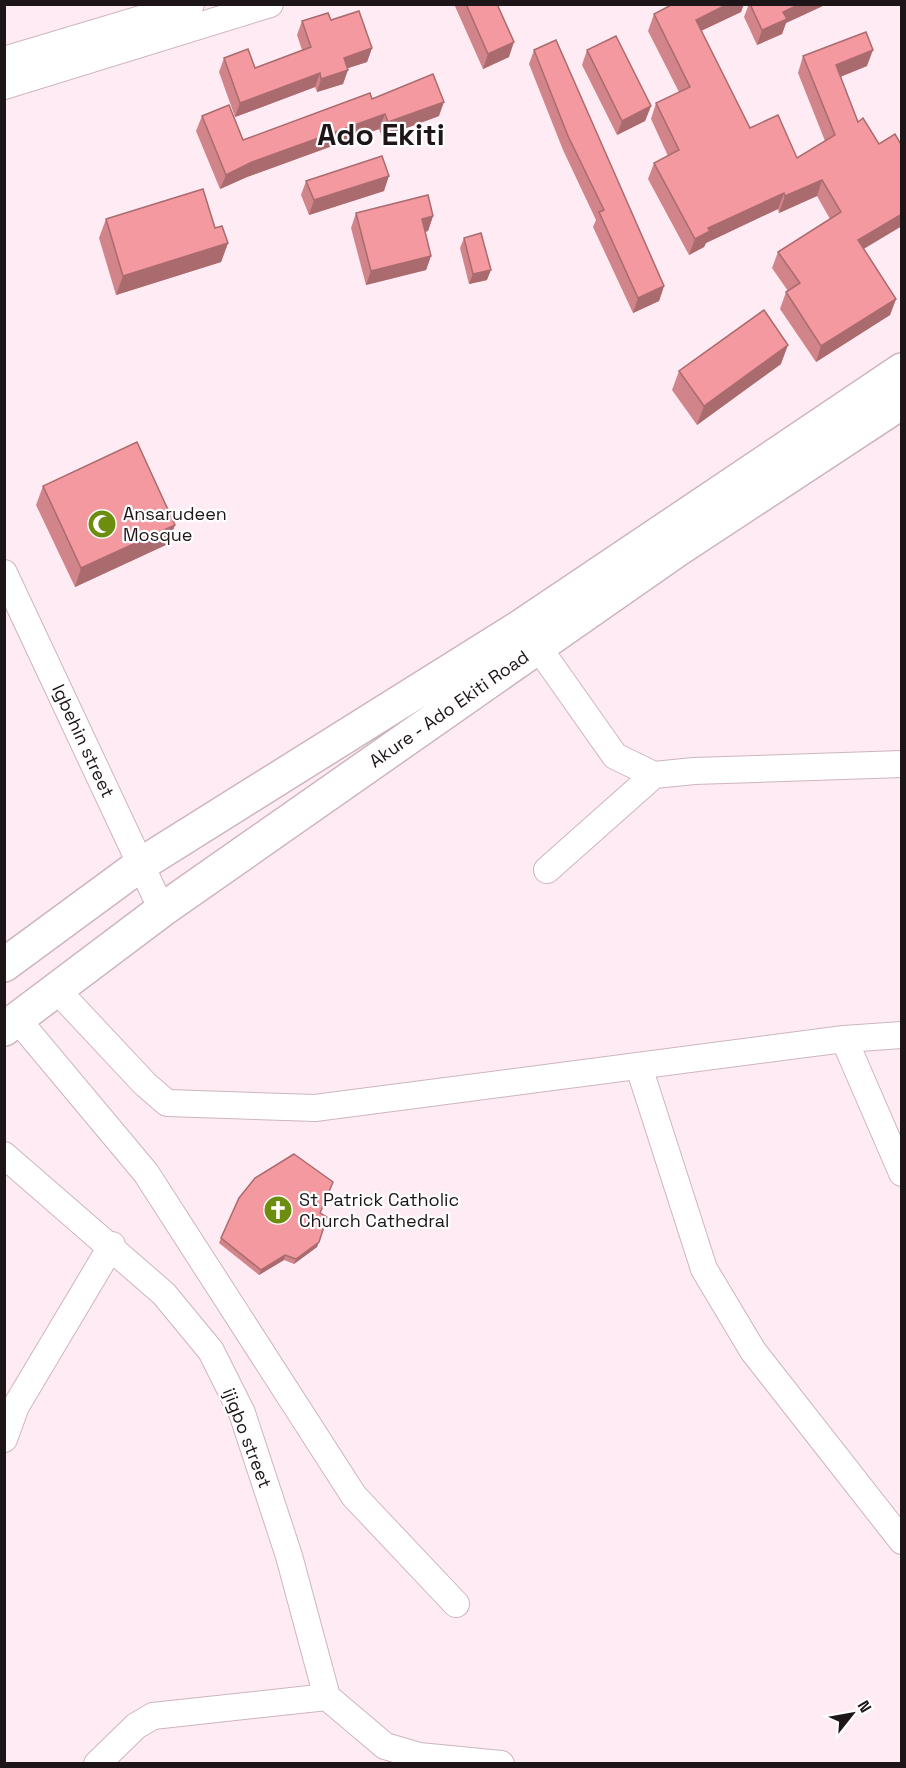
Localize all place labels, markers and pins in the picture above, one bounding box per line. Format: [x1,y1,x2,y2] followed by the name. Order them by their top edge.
[123,502,227,546] place label: Ansarudeen Mosque
[86,508,118,540] mosque icon: Ansarudeen Mosque
[299,1188,459,1232] place label: St Patrick Catholic Church Cathedral
[262,1194,294,1226] church icon: St Patrick Catholic Church Cathedral

